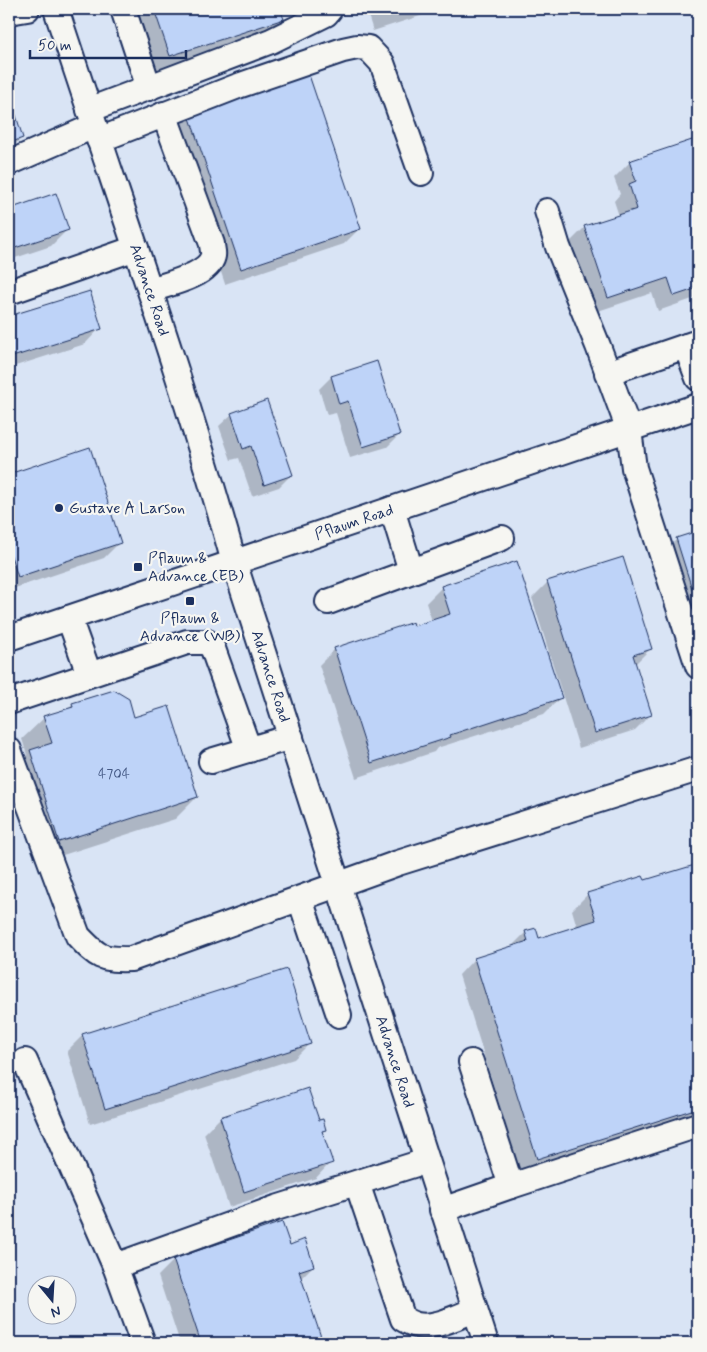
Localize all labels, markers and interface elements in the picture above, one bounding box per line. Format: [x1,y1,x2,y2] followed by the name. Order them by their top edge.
[30,28,186,60] scale bar
[38,36,72,56] text: 50 m
[125,241,175,339] street label: Advance Road
[69,498,185,519] place label: Gustave A Larson
[312,499,396,545] street label: Pflaum Road
[53,502,65,514] marker: Gustave A Larson
[148,548,244,587] place label: Pflaum & Advance (EB)
[132,561,144,573] marker: Pflaum & Advance (EB)
[184,595,196,607] marker: Pflaum & Advance (WB)
[140,608,241,647] place label: Pflaum & Advance (WB)
[246,627,296,725] street label: Advance Road
[98,765,130,783] house number: 4704
[371,1013,420,1110] street label: Advance Road
[28,1274,78,1324] north arrow
[48,1301,63,1321] text: N

